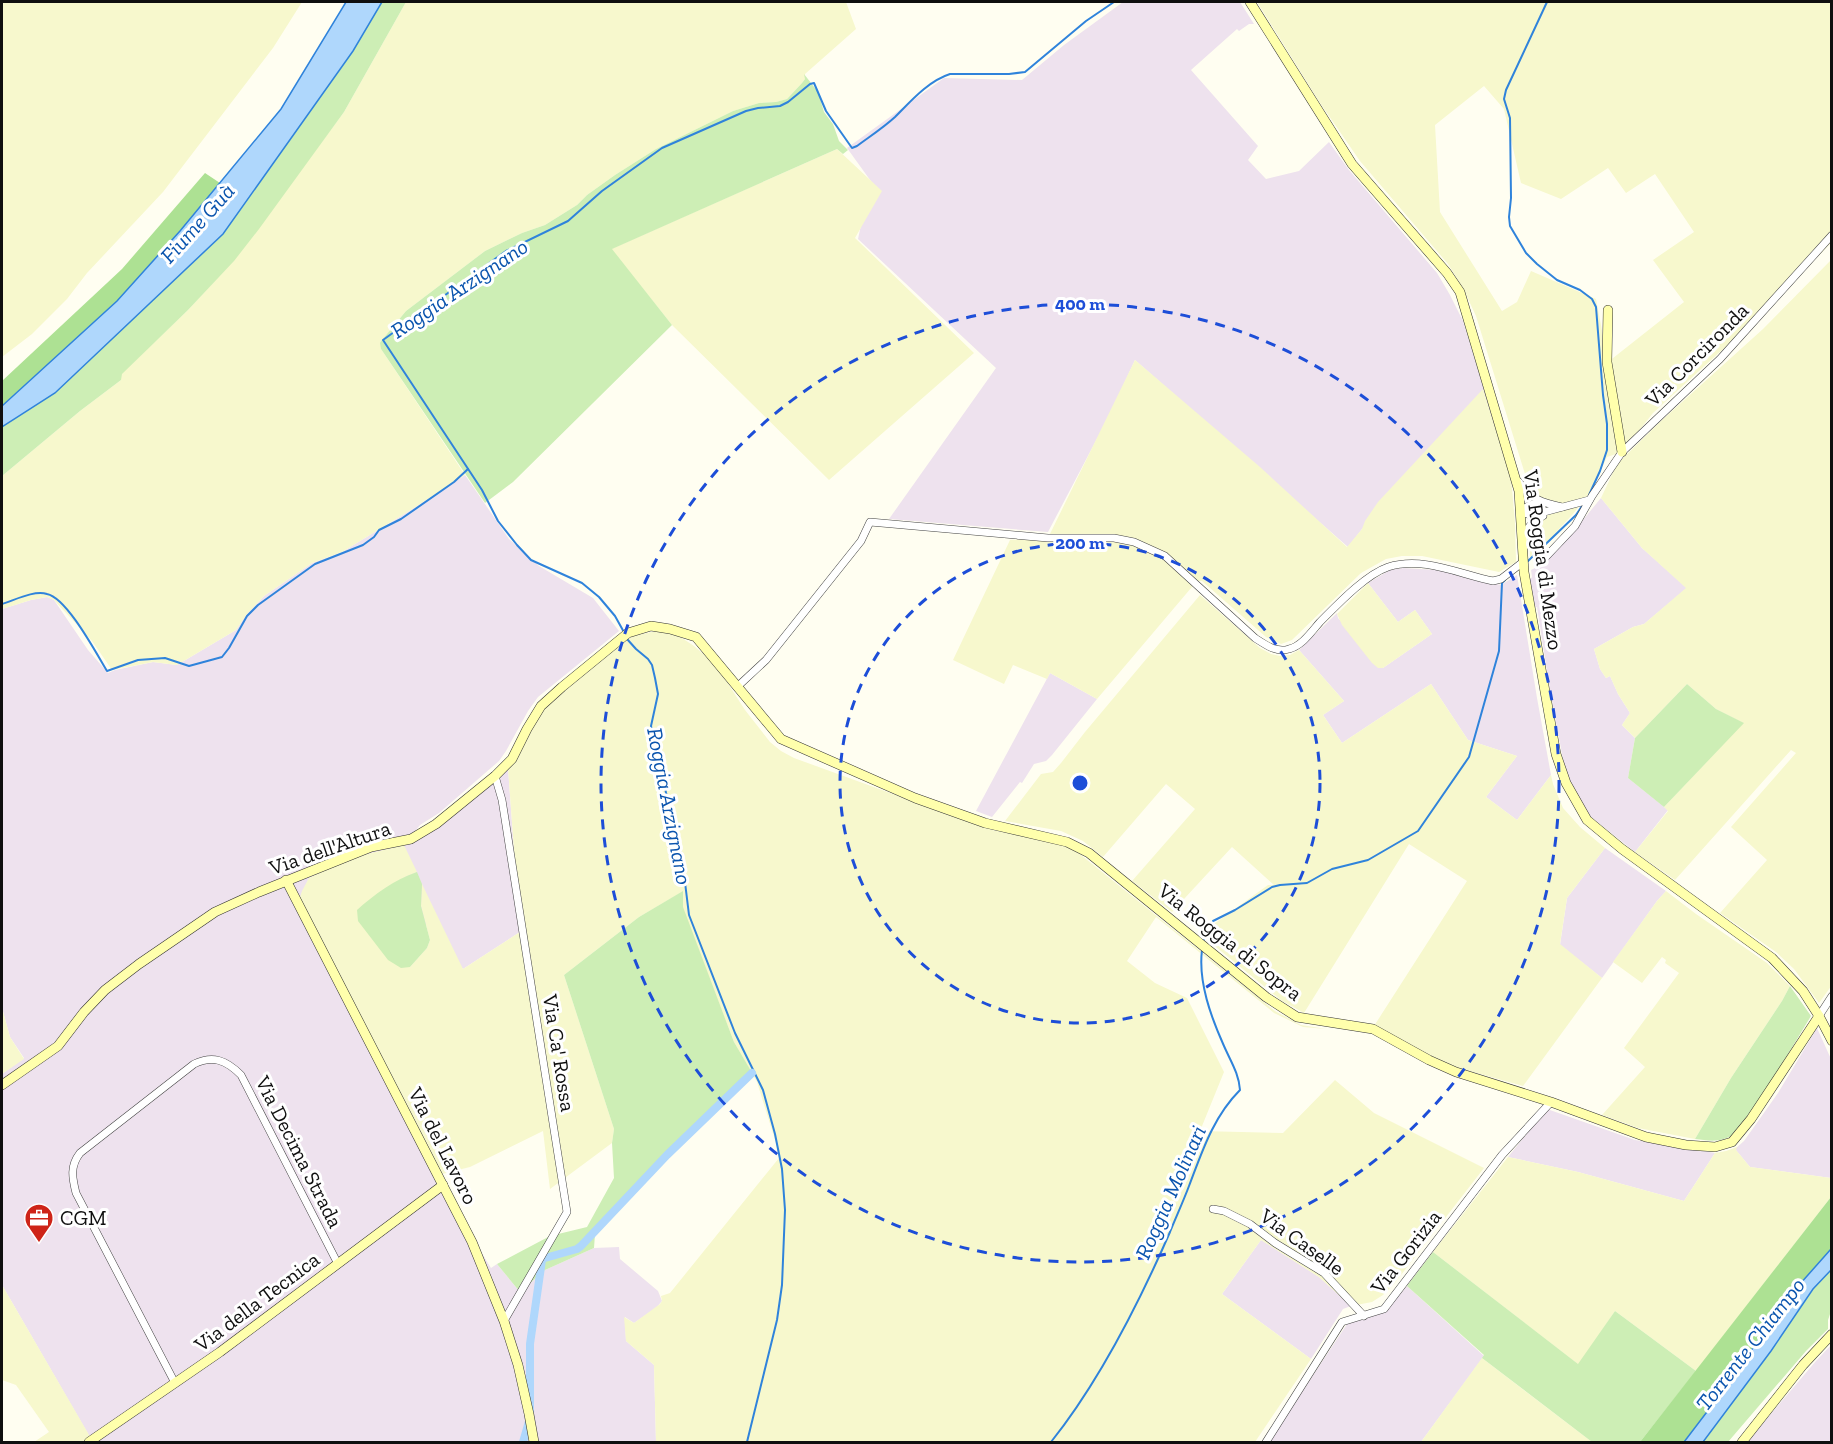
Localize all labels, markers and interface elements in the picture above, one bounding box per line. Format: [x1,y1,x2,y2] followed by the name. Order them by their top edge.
[154,178,240,269] water label: Fiume Guà
[386,233,533,344] water label: Roggia Arzignano
[1055,293,1105,315] text: 400 m
[1639,298,1754,412] street label: Via Corcironda
[1518,467,1569,652] street label: Via Roggia di Mezzo
[1055,532,1105,554] text: 200 m
[641,725,698,887] water label: Roggia Arzignano
[1070,773,1090,793] centre of rings
[265,815,394,880] street label: Via dell'Altura
[1153,877,1307,1006] street label: Via Roggia di Sopra
[538,992,581,1113] street label: Via Ca' Rossa
[250,1071,348,1232] street label: Via Decima Strada
[403,1082,484,1208] street label: Via del Lavoro
[1129,1121,1212,1263] water label: Roggia Molinari
[23,1202,55,1244] office icon: CGM
[1255,1202,1349,1281] street label: Via Caselle
[60,1205,107,1230] place label: CGM
[1364,1205,1446,1299] street label: Via Gorizia
[188,1246,324,1357] street label: Via della Tecnica
[1690,1272,1811,1416] water label: Torrente Chiampo

